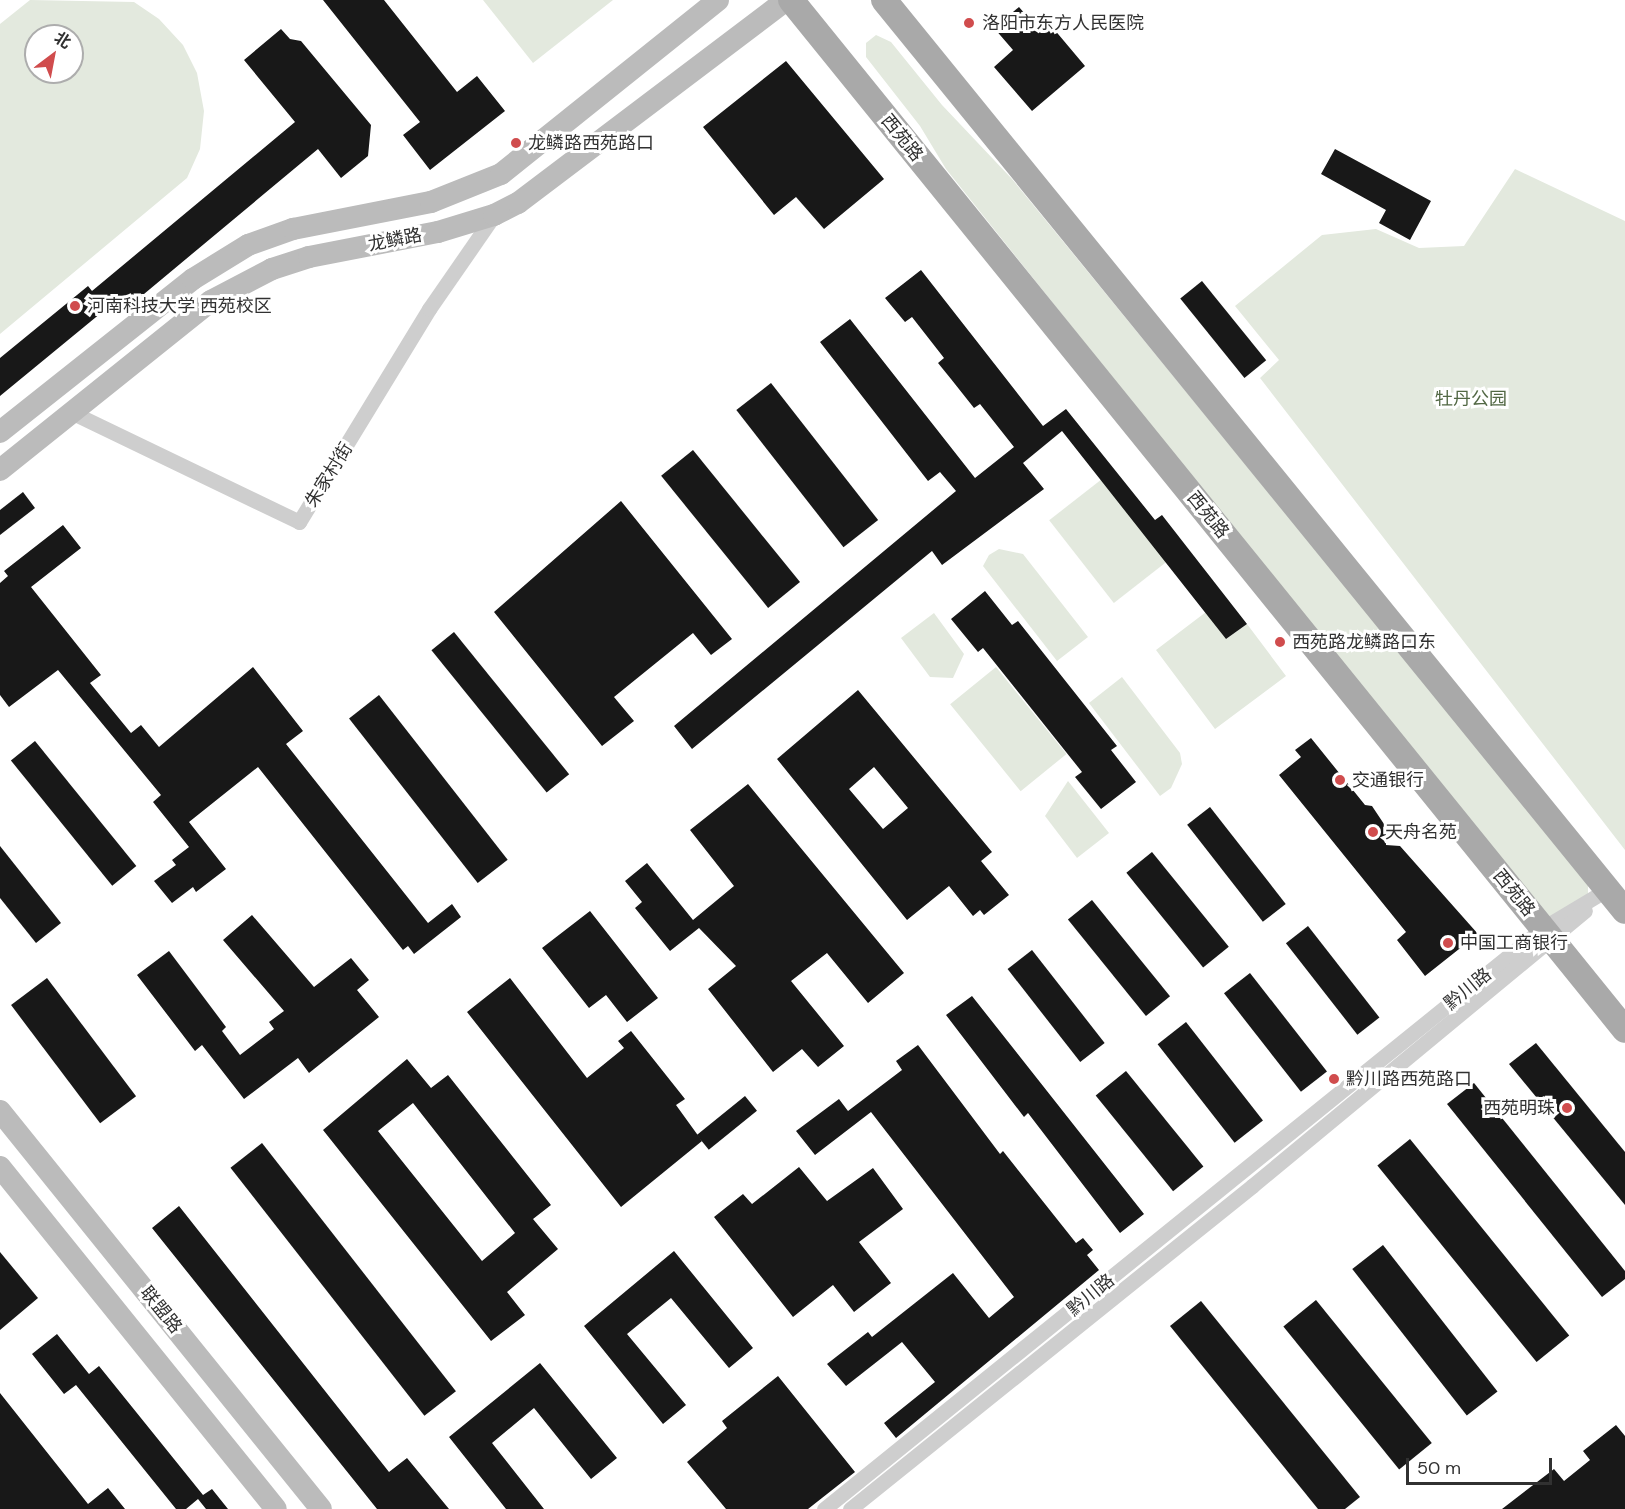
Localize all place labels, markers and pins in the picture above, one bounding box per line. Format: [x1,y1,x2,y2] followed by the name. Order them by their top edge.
[982,12,1144,34] place label: 洛阳市东方人民医院
[960,14,978,32] marker: 洛阳市东方人民医院
[528,132,654,154] place label: 龙鳞路西苑路口
[509,136,523,150] marker: 龙鳞路西苑路口
[87,295,272,317] place label: 河南科技大学 西苑校区
[68,299,82,313] marker: 河南科技大学 西苑校区
[1292,631,1436,653] place label: 西苑路龙鳞路口东
[1273,635,1287,649] marker: 西苑路龙鳞路口东
[1352,769,1424,791] place label: 交通银行
[1333,773,1347,787] marker: 交通银行
[1385,821,1457,843] place label: 天舟名苑
[1366,825,1380,839] marker: 天舟名苑
[1460,932,1568,954] place label: 中国工商银行
[1441,936,1455,950] marker: 中国工商银行
[1346,1068,1472,1090] place label: 黔川路西苑路口
[1327,1072,1341,1086] marker: 黔川路西苑路口
[1483,1097,1555,1119] place label: 西苑明珠
[1560,1101,1574,1115] marker: 西苑明珠

